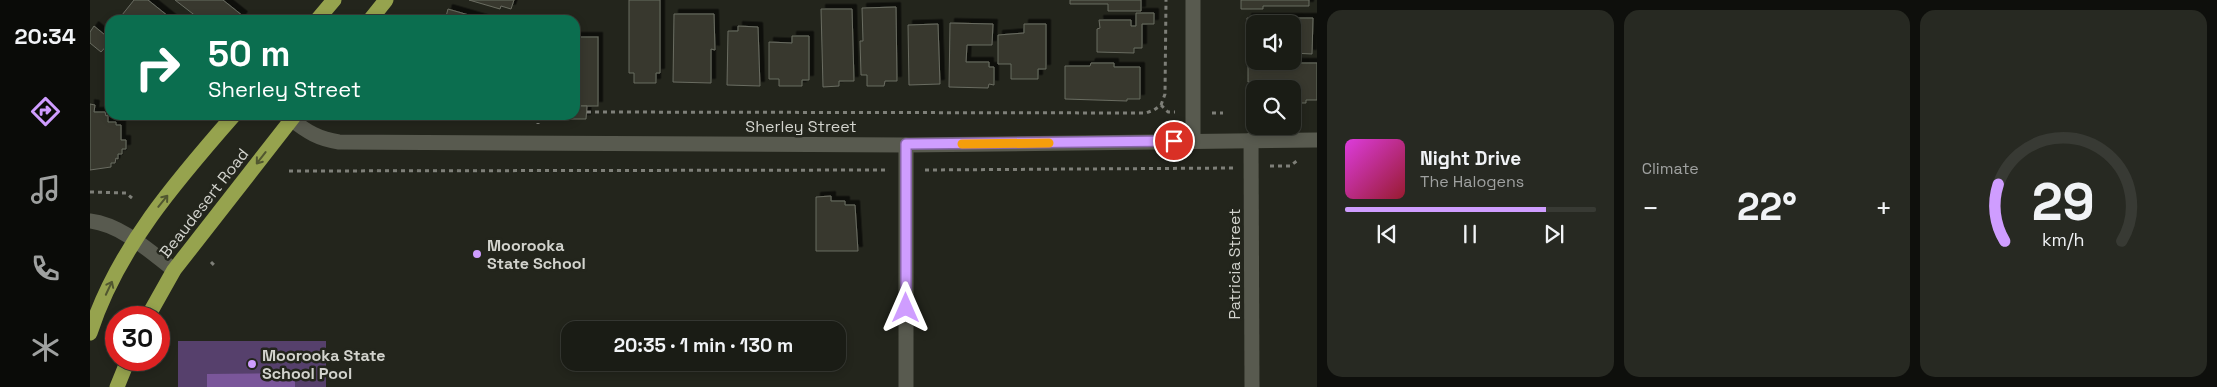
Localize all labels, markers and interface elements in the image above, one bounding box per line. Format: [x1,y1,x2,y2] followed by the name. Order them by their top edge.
[1246,15,1301,135] map controls
[1246,15,1301,70] button: sound
[14,22,76,50] text: 20:34
[208,32,290,76] text: 50 m
[125,35,190,100] icon: right
[208,75,361,103] text: Sherley Street
[1246,80,1301,135] button: search
[28,94,63,129] icon: directions
[745,116,857,137] street label: Sherley Street
[1153,120,1195,162] pin
[1160,127,1188,155] icon: arrive
[155,144,253,262] street label: Beaudesert Road
[1420,146,1521,171] text: Night Drive
[256,151,267,164] one-way arrow
[1642,158,1699,179] text: Climate
[2032,169,2095,235] text: 29
[1420,171,1524,192] text: The Halogens
[28,172,63,207] icon: music
[1737,183,1797,231] text: 22°
[1642,190,1659,226] text: −
[1875,190,1892,226] text: +
[157,195,168,208] one-way arrow
[1224,208,1245,320] street label: Patricia Street
[1373,220,1401,248] icon: previous
[1456,220,1484,248] icon: pause
[1540,220,1568,248] icon: next
[2042,228,2085,251] text: km/h
[487,235,586,274] place label: Moorooka State School
[471,248,483,260] marker: Moorooka State School
[28,251,63,286] icon: phone
[105,281,115,296] one-way arrow
[879,281,931,333] position arrow
[105,306,170,371] speed limit sign: 30
[28,330,63,365] icon: climate
[614,333,793,358] text: 20:35 · 1 min · 130 m
[262,345,385,384] place label: Moorooka State School Pool
[246,358,258,370] marker: Moorooka State School Pool

